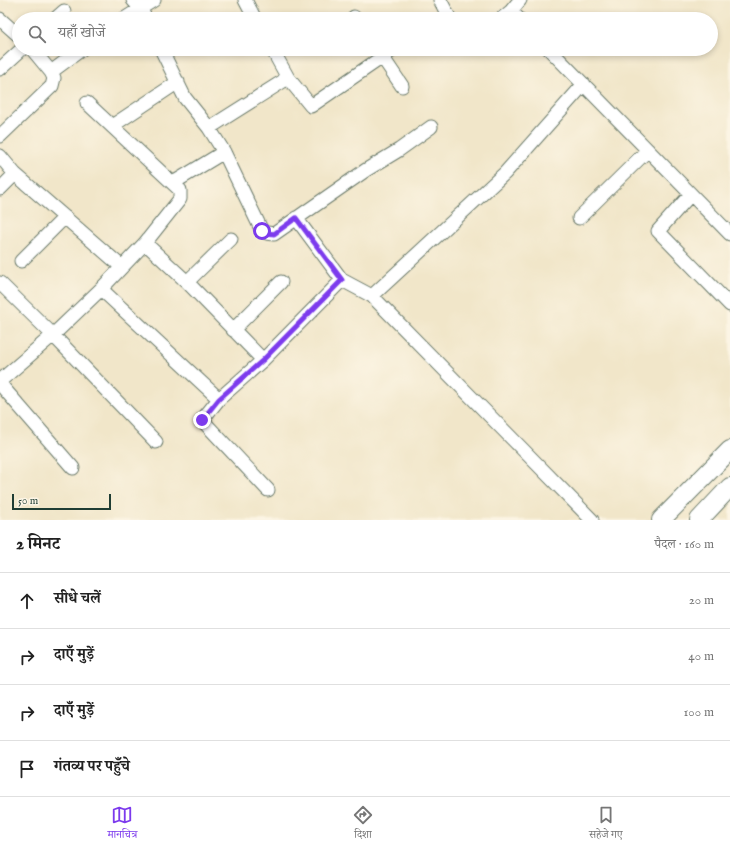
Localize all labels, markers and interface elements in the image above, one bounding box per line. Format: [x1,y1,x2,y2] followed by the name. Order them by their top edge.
[12,12,718,56] search box
[26,23,48,45] icon: search
[58,23,105,42] text: यहाँ खोजें
[253,222,271,240] route start
[193,411,211,429] route end
[12,492,111,511] scale bar
[18,494,38,508] text: 50 m
[16,534,60,555] text: 2 मिनट
[655,536,714,553] text: पैदल · 160 m
[54,589,101,608] text: सीधे चलें
[16,590,38,612] icon: ahead
[689,592,714,609] text: 20 m
[54,645,94,664] text: दाएँ मुड़ें
[16,646,38,668] icon: right
[688,648,714,665] text: 40 m
[54,701,94,720] text: दाएँ मुड़ें
[16,702,38,724] icon: right
[684,704,714,721] text: 100 m
[54,757,130,776] text: गंतव्य पर पहुँचे
[16,758,38,780] icon: arrive
[107,804,137,845] tab: मानचित्र
[352,804,374,845] tab: दिशा
[589,804,623,845] tab: सहेजे गए

